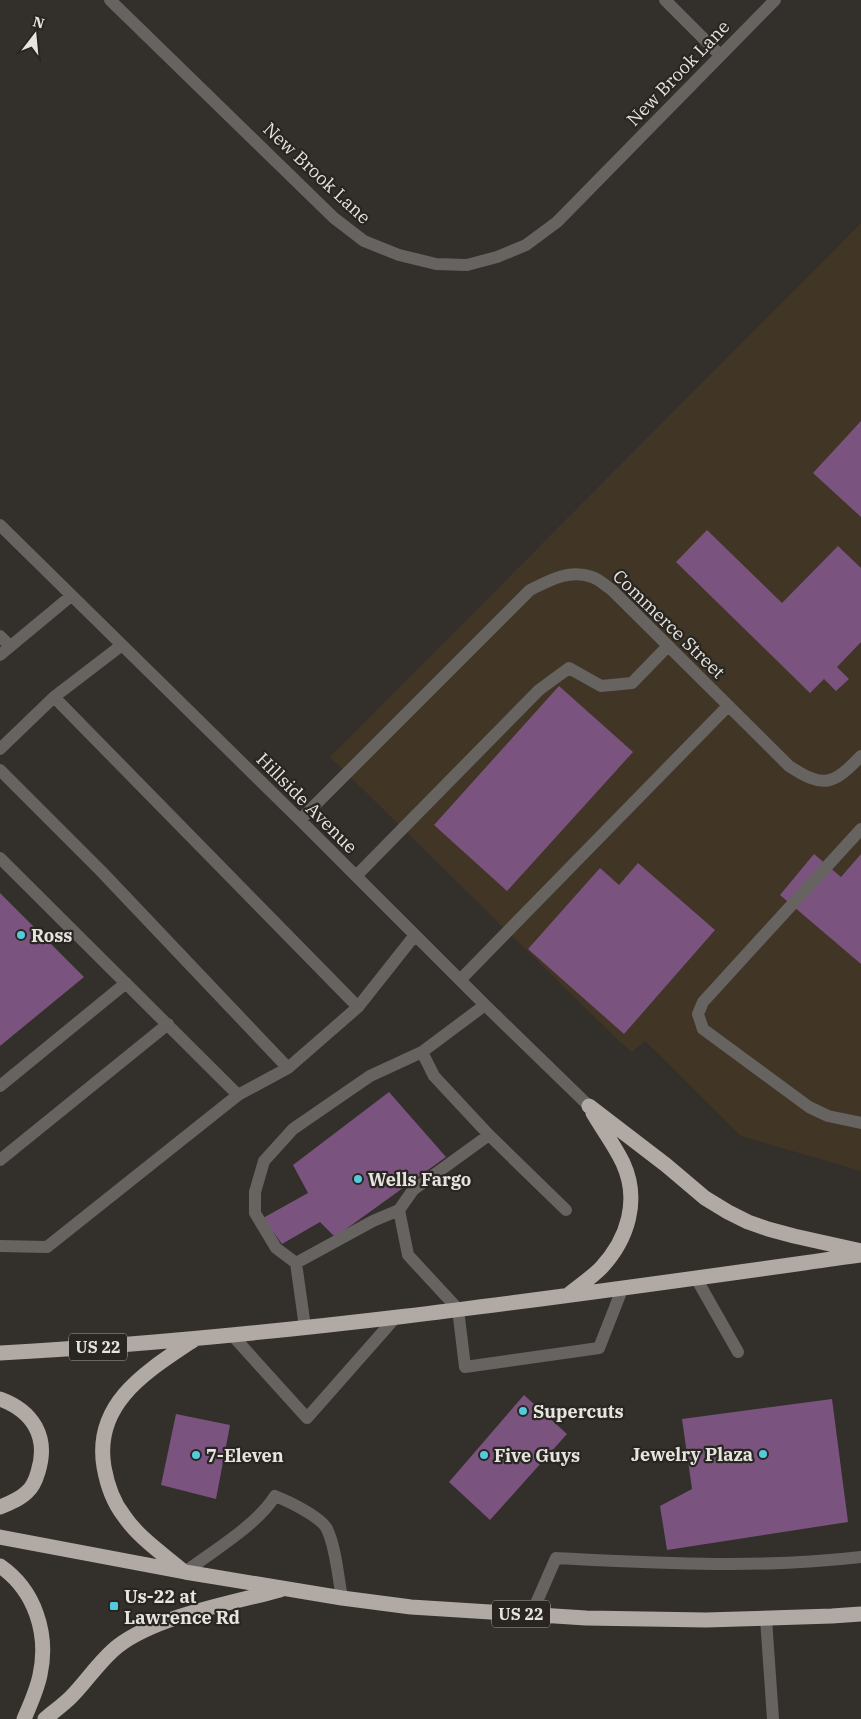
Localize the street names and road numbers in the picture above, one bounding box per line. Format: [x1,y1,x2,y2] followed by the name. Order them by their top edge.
[622,15,734,131] street label: New Brook Lane
[258,117,376,229] street label: New Brook Lane
[608,565,730,683] street label: Commerce Street
[252,748,362,858] street label: Hillside Avenue
[69,1334,127,1360] road number: US 22
[492,1600,550,1628] road number: US 22

